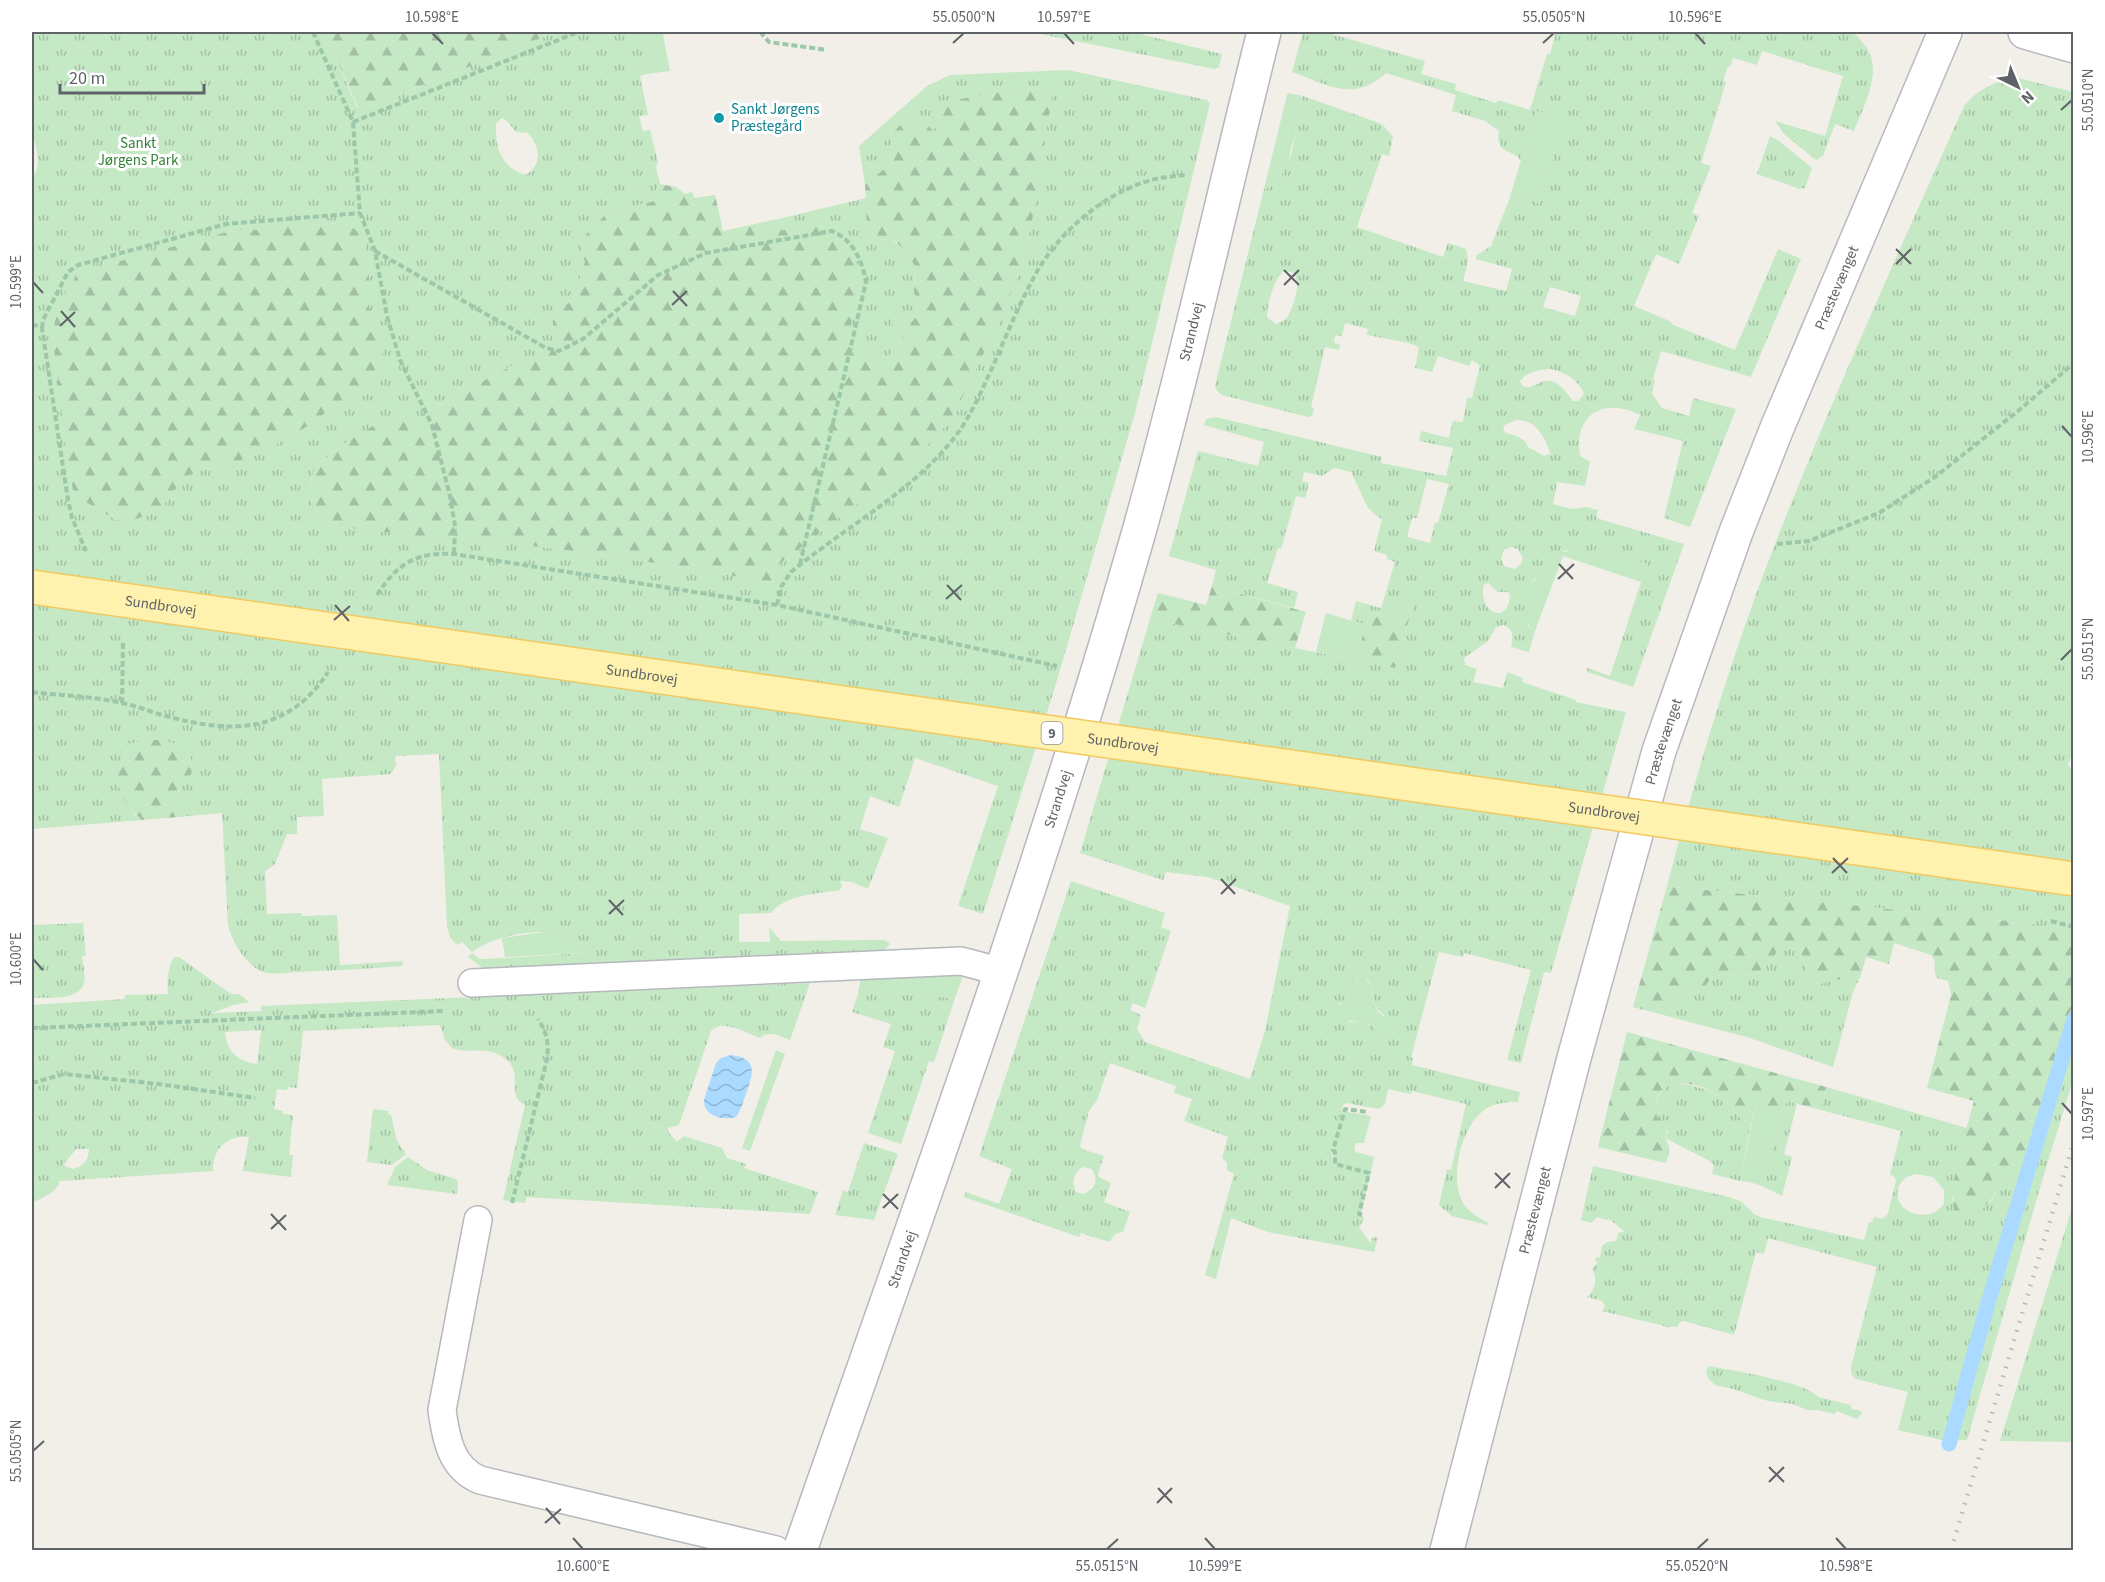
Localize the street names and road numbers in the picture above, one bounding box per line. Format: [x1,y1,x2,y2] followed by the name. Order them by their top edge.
[1810,242,1864,333] street label: Præstevænget
[1174,300,1209,364] street label: Strandvej
[123,590,198,621] street label: Sundbrovej
[604,659,679,690] street label: Sundbrovej
[1640,696,1688,787] street label: Præstevænget
[1042,722,1062,744] road number: 9
[1086,728,1160,759] street label: Sundbrovej
[1039,767,1077,831] street label: Strandvej
[1567,797,1641,828] street label: Sundbrovej
[1514,1164,1557,1256] street label: Præstevænget
[883,1228,922,1291] street label: Strandvej

